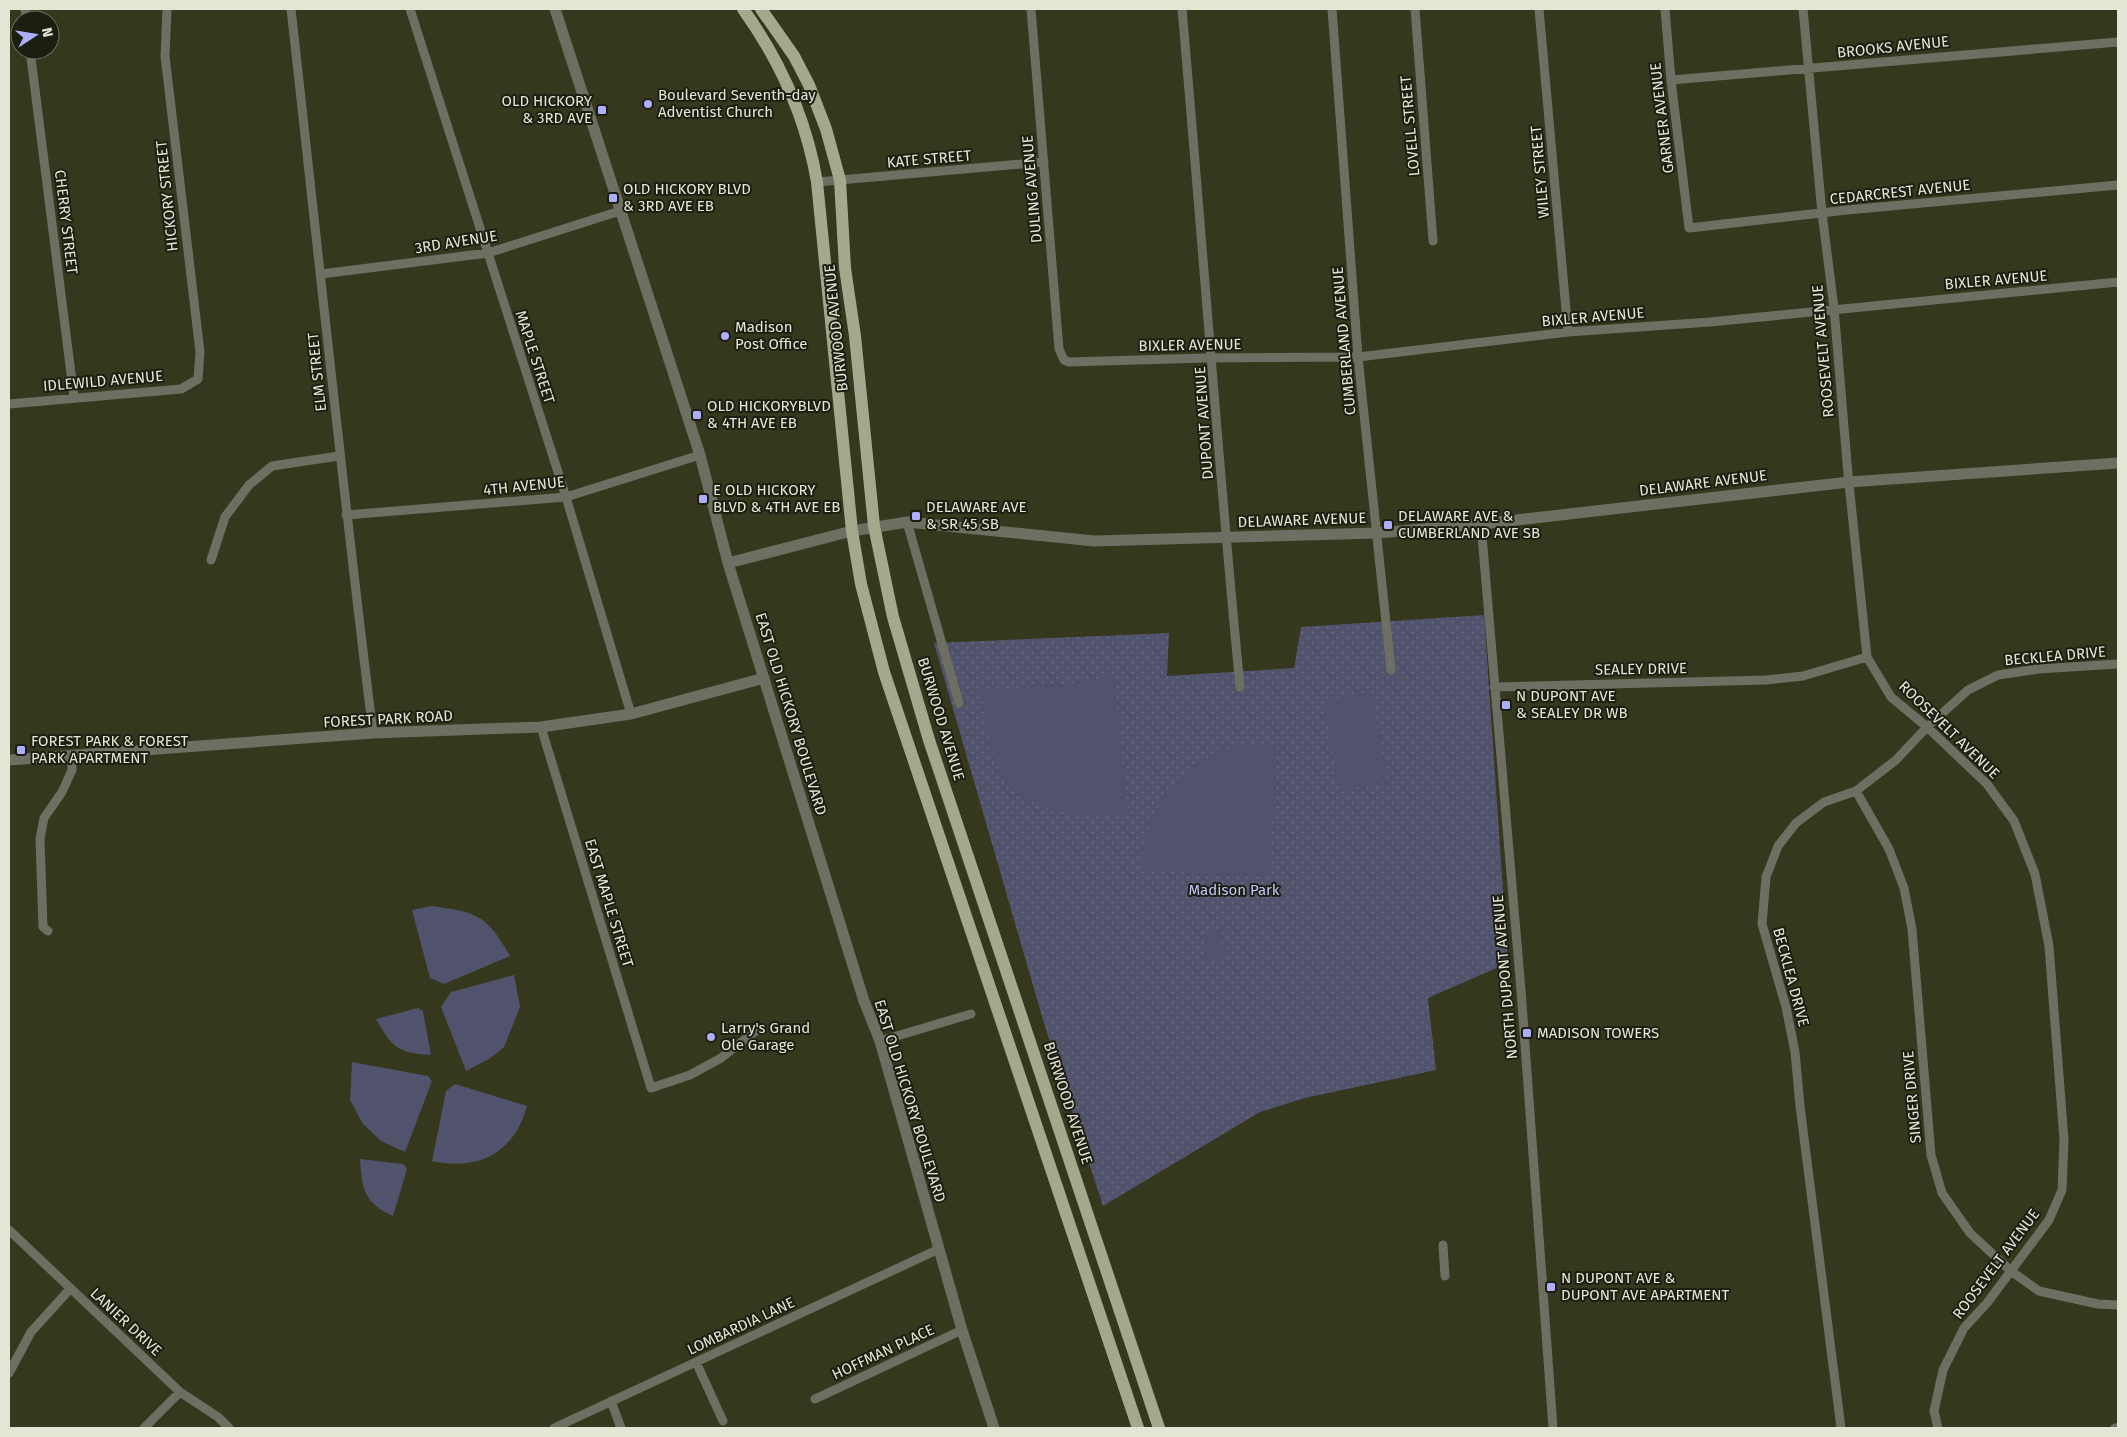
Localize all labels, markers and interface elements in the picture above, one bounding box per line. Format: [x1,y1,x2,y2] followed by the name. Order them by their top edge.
[10,10,60,60] north arrow
[38,26,57,39] text: N
[1836,32,1950,62] street label: BROOKS AVENUE
[1646,62,1678,174] street label: GARNER AVENUE
[1397,75,1423,177] street label: LOVELL STREET
[658,86,816,121] place label: Boulevard Seventh-day Adventist Church
[502,92,593,127] place label: OLD HICKORY & 3RD AVE
[642,98,654,110] marker: Boulevard Seventh-day Adventist Church
[596,104,608,116] marker: OLD HICKORY & 3RD AVE
[1527,125,1553,219] street label: WILEY STREET
[1018,134,1046,244] street label: DULING AVENUE
[152,139,182,252] street label: HICKORY STREET
[886,146,972,172] street label: KATE STREET
[51,169,81,275] street label: CHERRY STREET
[1829,176,1971,208] street label: CEDARCREST AVENUE
[623,180,751,215] place label: OLD HICKORY BLVD & 3RD AVE EB
[607,192,619,204] marker: OLD HICKORY BLVD & 3RD AVE EB
[414,227,498,257] street label: 3RD AVENUE
[820,263,852,393] street label: BURWOOD AVENUE
[1329,266,1359,416] street label: CUMBERLAND AVENUE
[1944,267,2048,293] street label: BIXLER AVENUE
[1808,284,1838,418] street label: ROOSEVELT AVENUE
[1541,304,1645,330] street label: BIXLER AVENUE
[511,308,559,406] street label: MAPLE STREET
[735,318,808,353] place label: Madison Post Office
[719,330,731,342] marker: Madison Post Office
[304,331,330,412] street label: ELM STREET
[1138,335,1242,355] street label: BIXLER AVENUE
[1191,366,1217,480] street label: DUPONT AVENUE
[42,367,164,395] street label: IDLEWILD AVENUE
[707,397,831,432] place label: OLD HICKORYBLVD & 4TH AVE EB
[691,409,703,421] marker: OLD HICKORYBLVD & 4TH AVE EB
[1638,466,1768,500] street label: DELAWARE AVENUE
[482,473,566,499] street label: 4TH AVENUE
[713,481,840,516] place label: E OLD HICKORY BLVD & 4TH AVE EB
[697,493,709,505] marker: E OLD HICKORY BLVD & 4TH AVE EB
[926,498,1027,533] place label: DELAWARE AVE & SR 45 SB
[1398,507,1540,542] place label: DELAWARE AVE & CUMBERLAND AVE SB
[1237,509,1367,531] street label: DELAWARE AVENUE
[910,510,922,522] marker: DELAWARE AVE & SR 45 SB
[1382,519,1394,531] marker: DELAWARE AVE & CUMBERLAND AVE SB
[752,610,830,818] street label: EAST OLD HICKORY BOULEVARD
[2004,643,2106,669] street label: BECKLEA DRIVE
[914,655,968,783] street label: BURWOOD AVENUE
[1595,659,1687,679] street label: SEALEY DRIVE
[1895,677,2003,783] street label: ROOSEVELT AVENUE
[1516,687,1628,722] place label: N DUPONT AVE & SEALEY DR WB
[1500,699,1512,711] marker: N DUPONT AVE & SEALEY DR WB
[323,707,453,731] street label: FOREST PARK ROAD
[31,732,189,767] place label: FOREST PARK & FOREST PARK APARTMENT
[15,744,27,756] marker: FOREST PARK & FOREST PARK APARTMENT
[581,837,637,970] street label: EAST MAPLE STREET
[1188,881,1280,899] park label: Madison Park
[1489,894,1521,1060] street label: NORTH DUPONT AVENUE
[1769,926,1813,1028] street label: BECKLEA DRIVE
[871,997,949,1205] street label: EAST OLD HICKORY BOULEVARD
[721,1019,810,1054] place label: Larry's Grand Ole Garage
[1537,1024,1659,1042] place label: MADISON TOWERS
[1521,1027,1533,1039] marker: MADISON TOWERS
[705,1031,717,1043] marker: Larry's Grand Ole Garage
[1040,1039,1096,1167] street label: BURWOOD AVENUE
[1899,1050,1925,1144] street label: SINGER DRIVE
[1949,1205,2043,1323] street label: ROOSEVELT AVENUE
[1561,1269,1730,1304] place label: N DUPONT AVE & DUPONT AVE APARTMENT
[1545,1281,1557,1293] marker: N DUPONT AVE & DUPONT AVE APARTMENT
[86,1284,166,1360] street label: LANIER DRIVE
[684,1293,798,1359] street label: LOMBARDIA LANE
[829,1320,937,1384] street label: HOFFMAN PLACE

